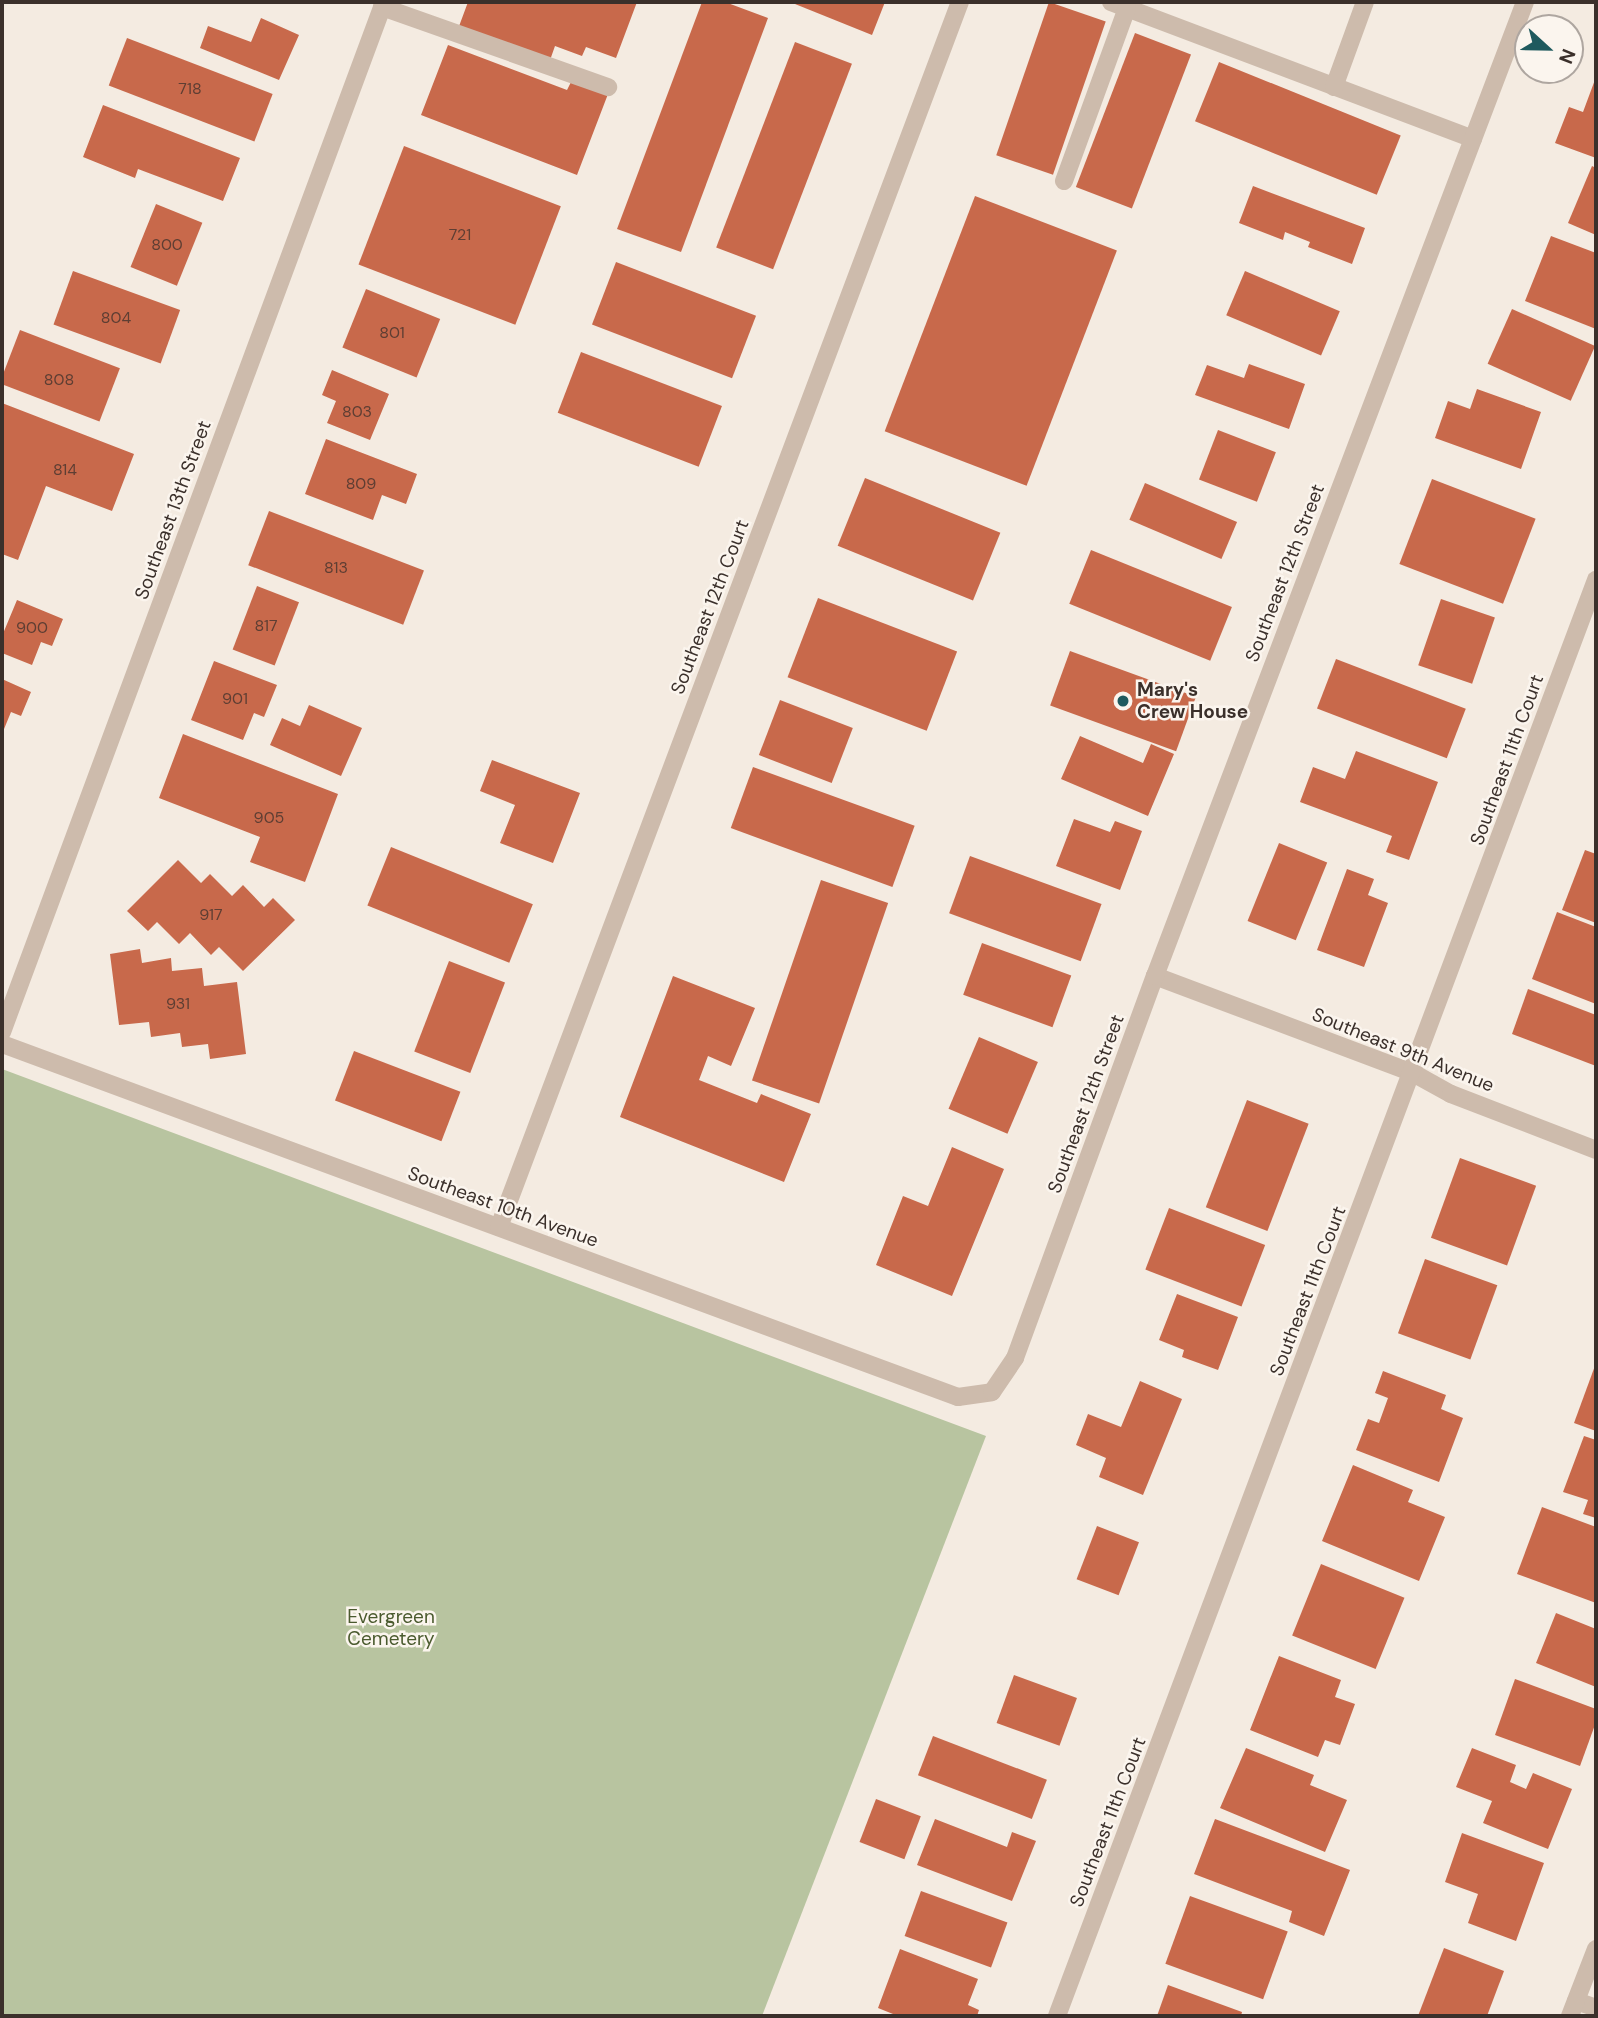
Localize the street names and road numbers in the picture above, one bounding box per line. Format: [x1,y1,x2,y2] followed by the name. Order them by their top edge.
[130,417,216,603] street label: Southeast 13th Street
[1241,481,1329,665] street label: Southeast 12th Street
[666,517,754,697] street label: Southeast 12th Court
[1466,672,1548,848] street label: Southeast 11th Court
[1309,1003,1497,1097] street label: Southeast 9th Avenue
[1043,1012,1129,1196] street label: Southeast 12th Street
[405,1162,601,1252] street label: Southeast 10th Avenue
[1265,1203,1351,1379] street label: Southeast 11th Court
[1065,1734,1151,1910] street label: Southeast 11th Court

